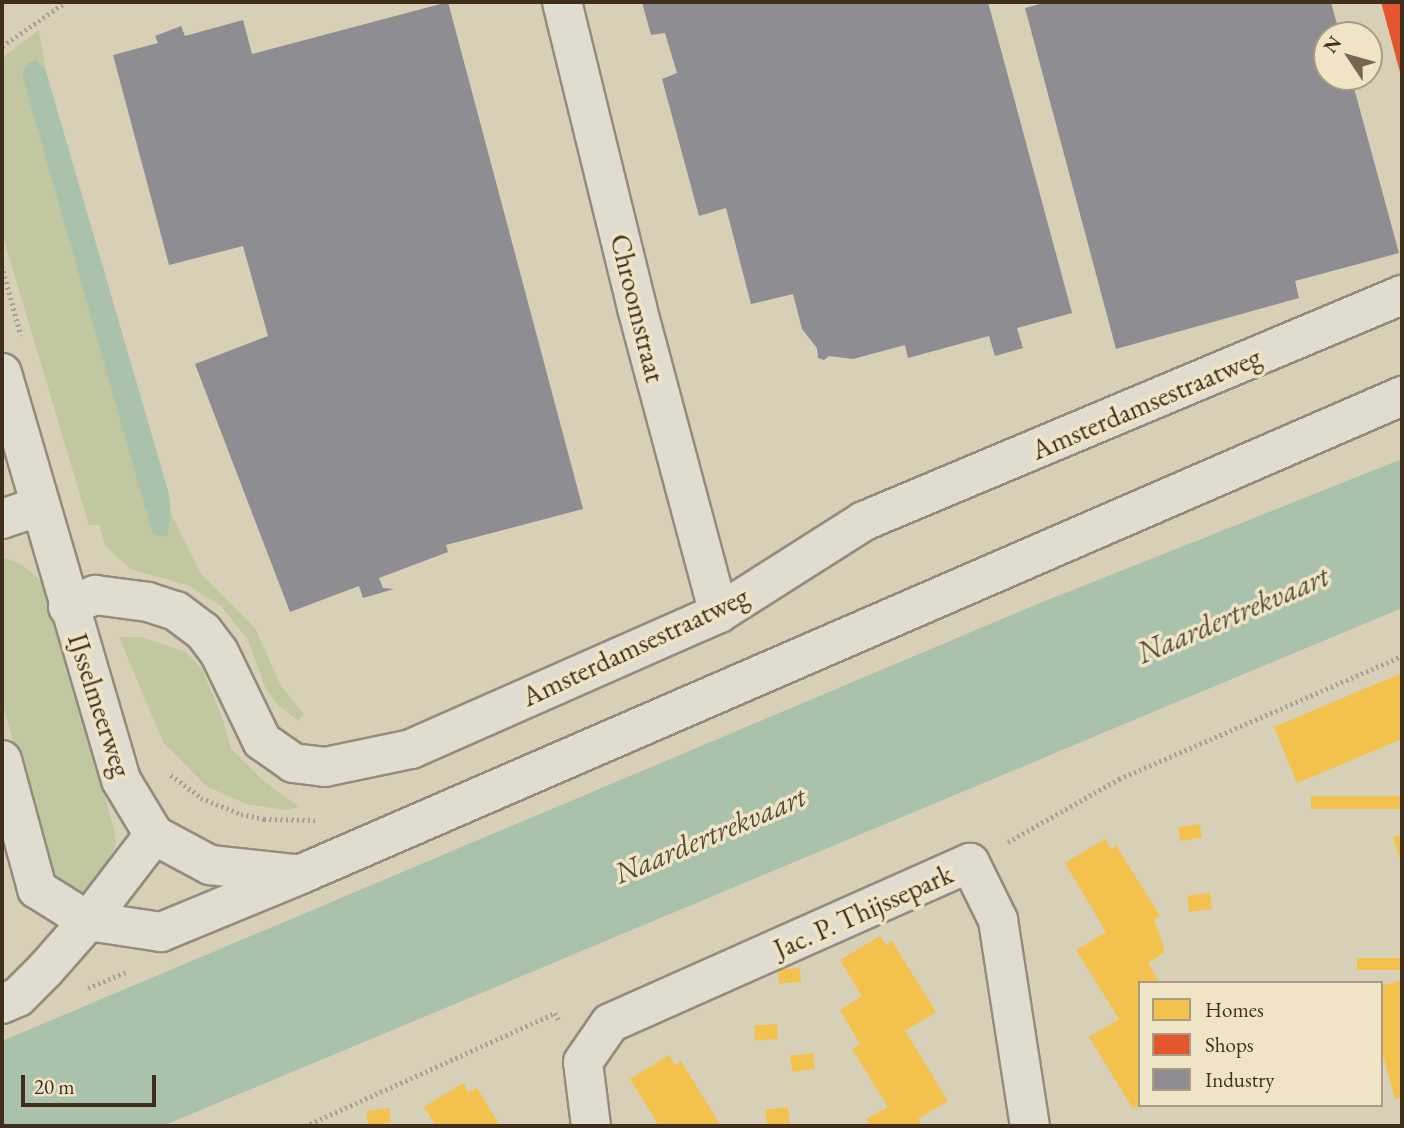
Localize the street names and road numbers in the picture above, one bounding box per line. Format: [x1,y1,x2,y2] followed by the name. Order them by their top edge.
[603,230,673,386] street label: Chroomstraat
[1026,339,1266,467] street label: Amsterdamsestraatweg
[516,579,754,713] street label: Amsterdamsestraatweg
[61,629,139,781] street label: IJsselmeerweg
[768,856,958,966] street label: Jac. P. Thijssepark

